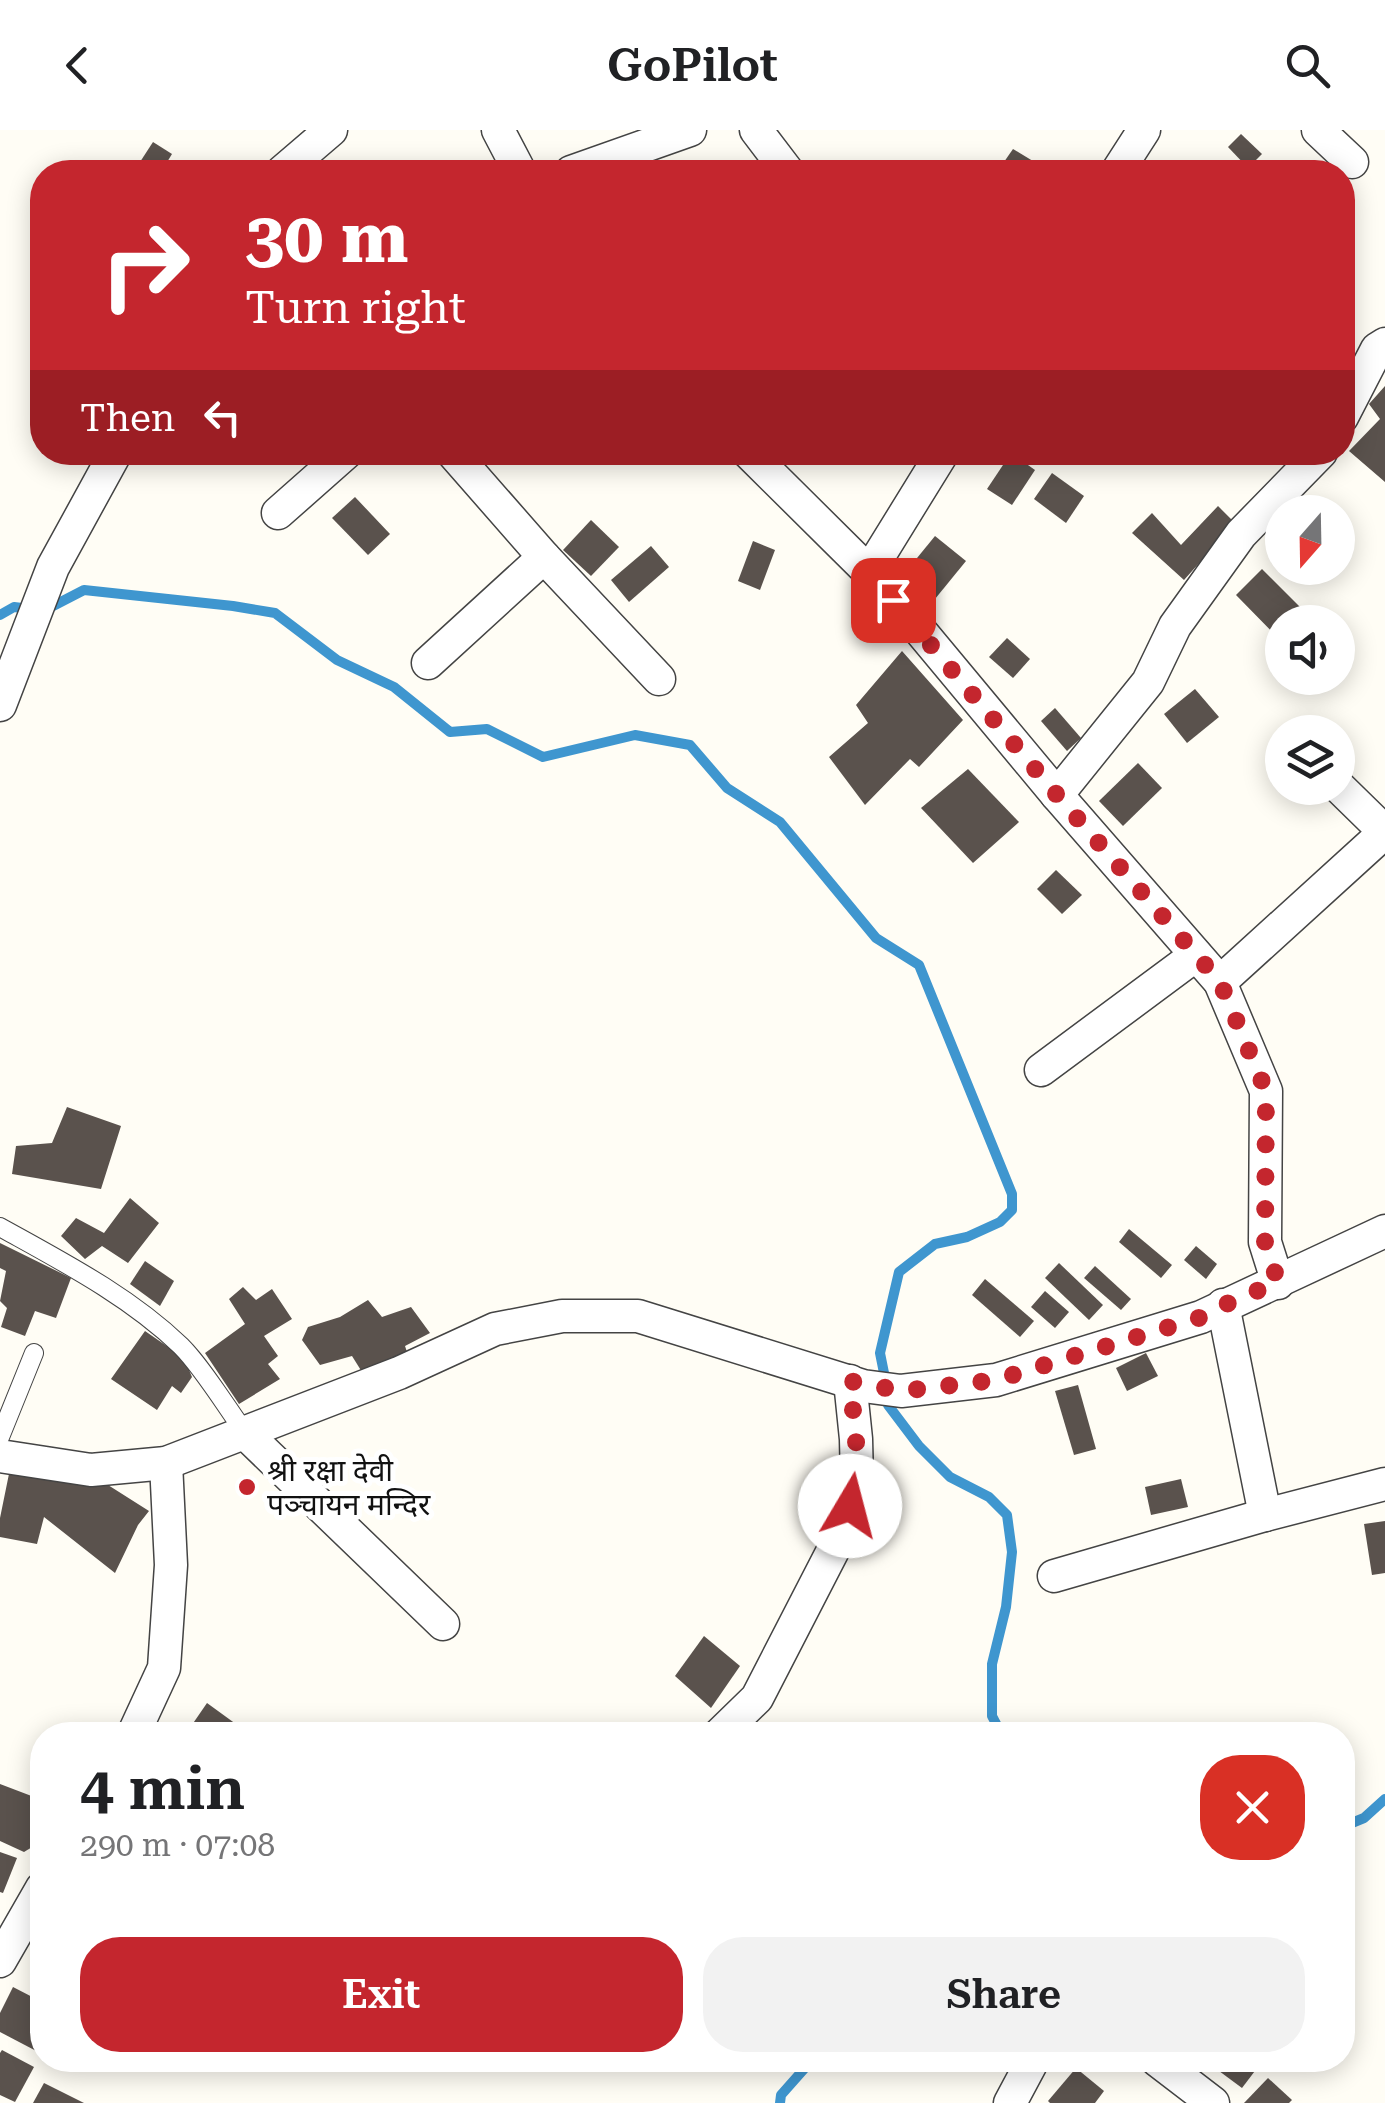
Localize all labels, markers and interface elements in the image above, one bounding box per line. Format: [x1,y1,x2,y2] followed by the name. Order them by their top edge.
[50,38,105,93] icon: back
[1280,38,1335,93] icon: search
[607,39,778,92] text: GoPilot
[245,197,409,279] text: 30 m
[80,200,210,330] icon: right
[245,281,466,334] text: Turn right
[195,390,250,445] icon: left
[80,396,175,440] text: Then
[1265,495,1355,585] north arrow
[1265,495,1355,805] map controls
[851,558,936,643] pin
[866,573,921,628] icon: arrive
[1265,605,1355,695] button: sound
[1265,715,1355,805] button: layers
[267,1453,431,1522] place label: श्री रक्षा देवी पञ्चायन मन्दिर
[798,1454,902,1558] position arrow
[236,1476,258,1498] marker: श्री रक्षा देवी पञ्चायन मन्दिर
[80,1753,245,1824] text: 4 min
[1200,1755,1305,1860] button: close
[80,1826,275,1864] text: 290 m · 07:08
[80,1937,683,2052] button: Exit
[703,1937,1305,2052] button: Share

